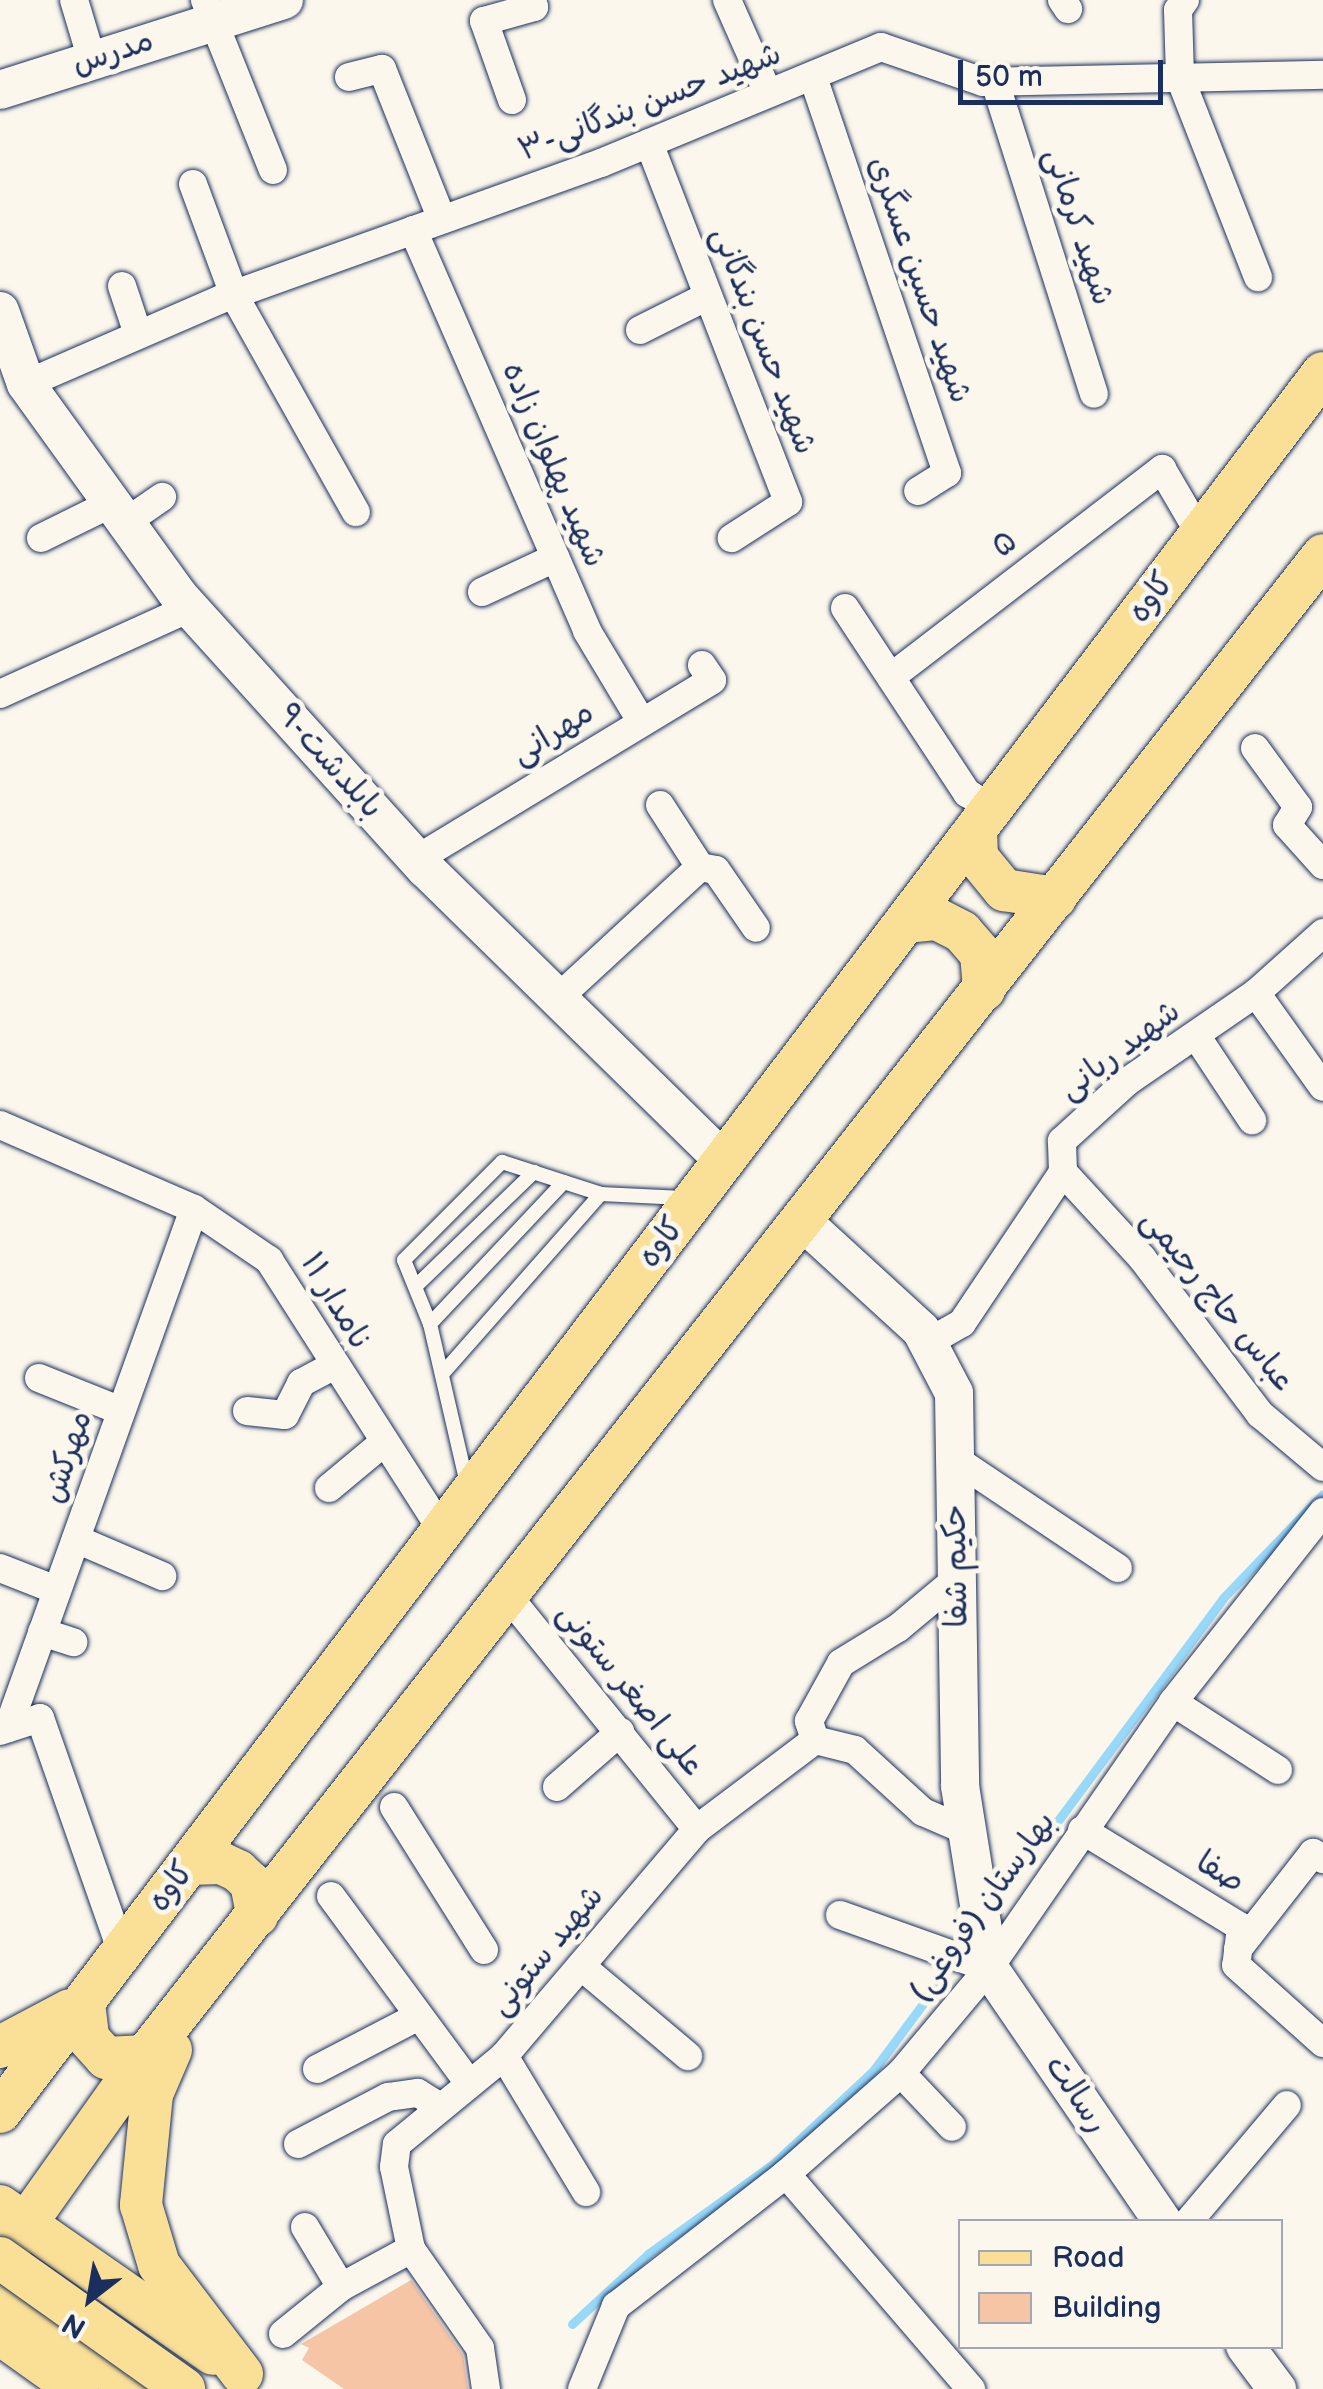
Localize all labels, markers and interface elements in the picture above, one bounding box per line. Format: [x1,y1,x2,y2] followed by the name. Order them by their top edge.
[68,22,158,84] street label: مدرس
[513,35,787,171] street label: ۳-شهید حسن بندگانی
[963,40,1168,102] scale bar
[975,59,1043,95] text: 50 m
[1035,144,1121,310] street label: شهید کرمانی
[859,152,979,408] street label: شهید حسین عسگری
[702,222,824,460] street label: شهید حسن بندگانی
[493,357,613,573] street label: شهید پهلوان زاده
[984,523,1026,567] street label: ۵
[1121,565,1183,631] street label: کاوه
[505,694,601,774] street label: مهرانی
[268,697,390,827] street label: ۹-بابلدشت
[1052,993,1188,1109] street label: شهید ربانی
[1132,1202,1302,1400] street label: عباس حاج رحیمی
[631,1210,693,1276] street label: کاوه
[291,1246,379,1358] street label: ۱۱ نامدار
[34,1406,102,1508] street label: مهرکش
[937,1504,977,1628] street label: حکیم شفا
[548,1595,712,1785] street label: علی اصغر ستونی
[901,1805,1065,2009] street label: بهارستان (فروغی)
[1189,1844,1251,1902] street label: صفا
[141,1854,203,1920] street label: کاوه
[481,1878,613,2024] street label: شهید ستونی
[1036,2049,1116,2141] street label: رسالت
[958,2219,1283,2349] legend
[1052,2240,1125,2276] text: Road
[40,2249,140,2349] north arrow
[1052,2290,1161,2326] text: Building
[57,2306,92,2345] text: N

